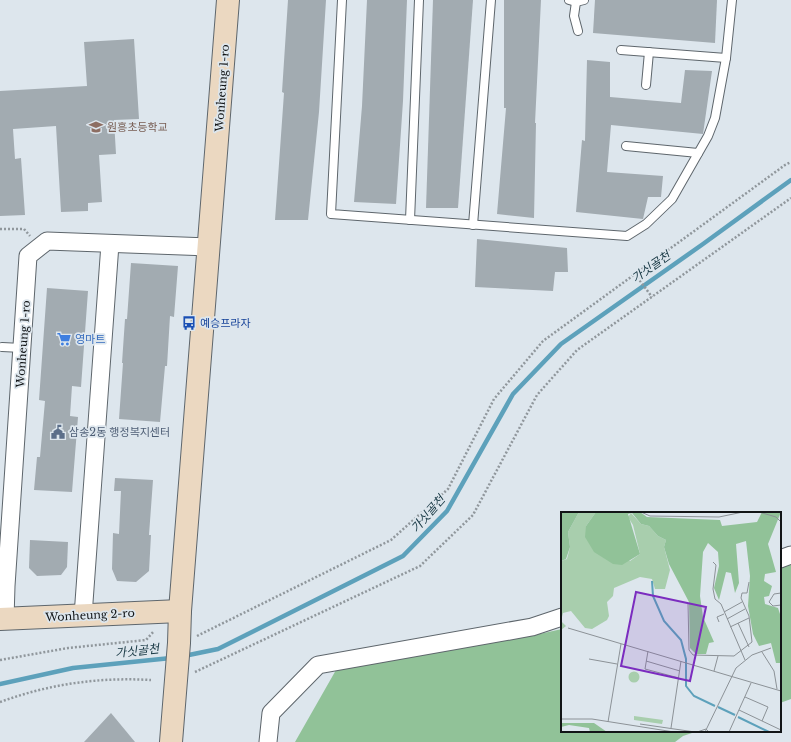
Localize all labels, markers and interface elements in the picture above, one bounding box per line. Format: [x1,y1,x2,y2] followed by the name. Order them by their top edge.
[212,44,232,133] street label: Wonheung 1-ro
[88,119,104,135] school or university icon: 원흥초등학교
[107,120,168,134] place label: 원흥초등학교
[628,247,675,285] water label: 가싯골천
[13,300,33,389] street label: Wonheung 1-ro
[181,315,197,331] bus stop icon: 예승프라자
[200,316,251,330] place label: 예승프라자
[56,331,72,347] supermarket icon: 영마트
[75,332,105,346] place label: 영마트
[50,424,66,440] public building icon: 삼송2동 행정복지센터
[69,425,170,439] place label: 삼송2동 행정복지센터
[407,491,449,535] water label: 가싯골천
[561,512,781,732] inset map
[44,606,135,624] street label: Wonheung 2-ro
[114,641,162,660] water label: 가싯골천

